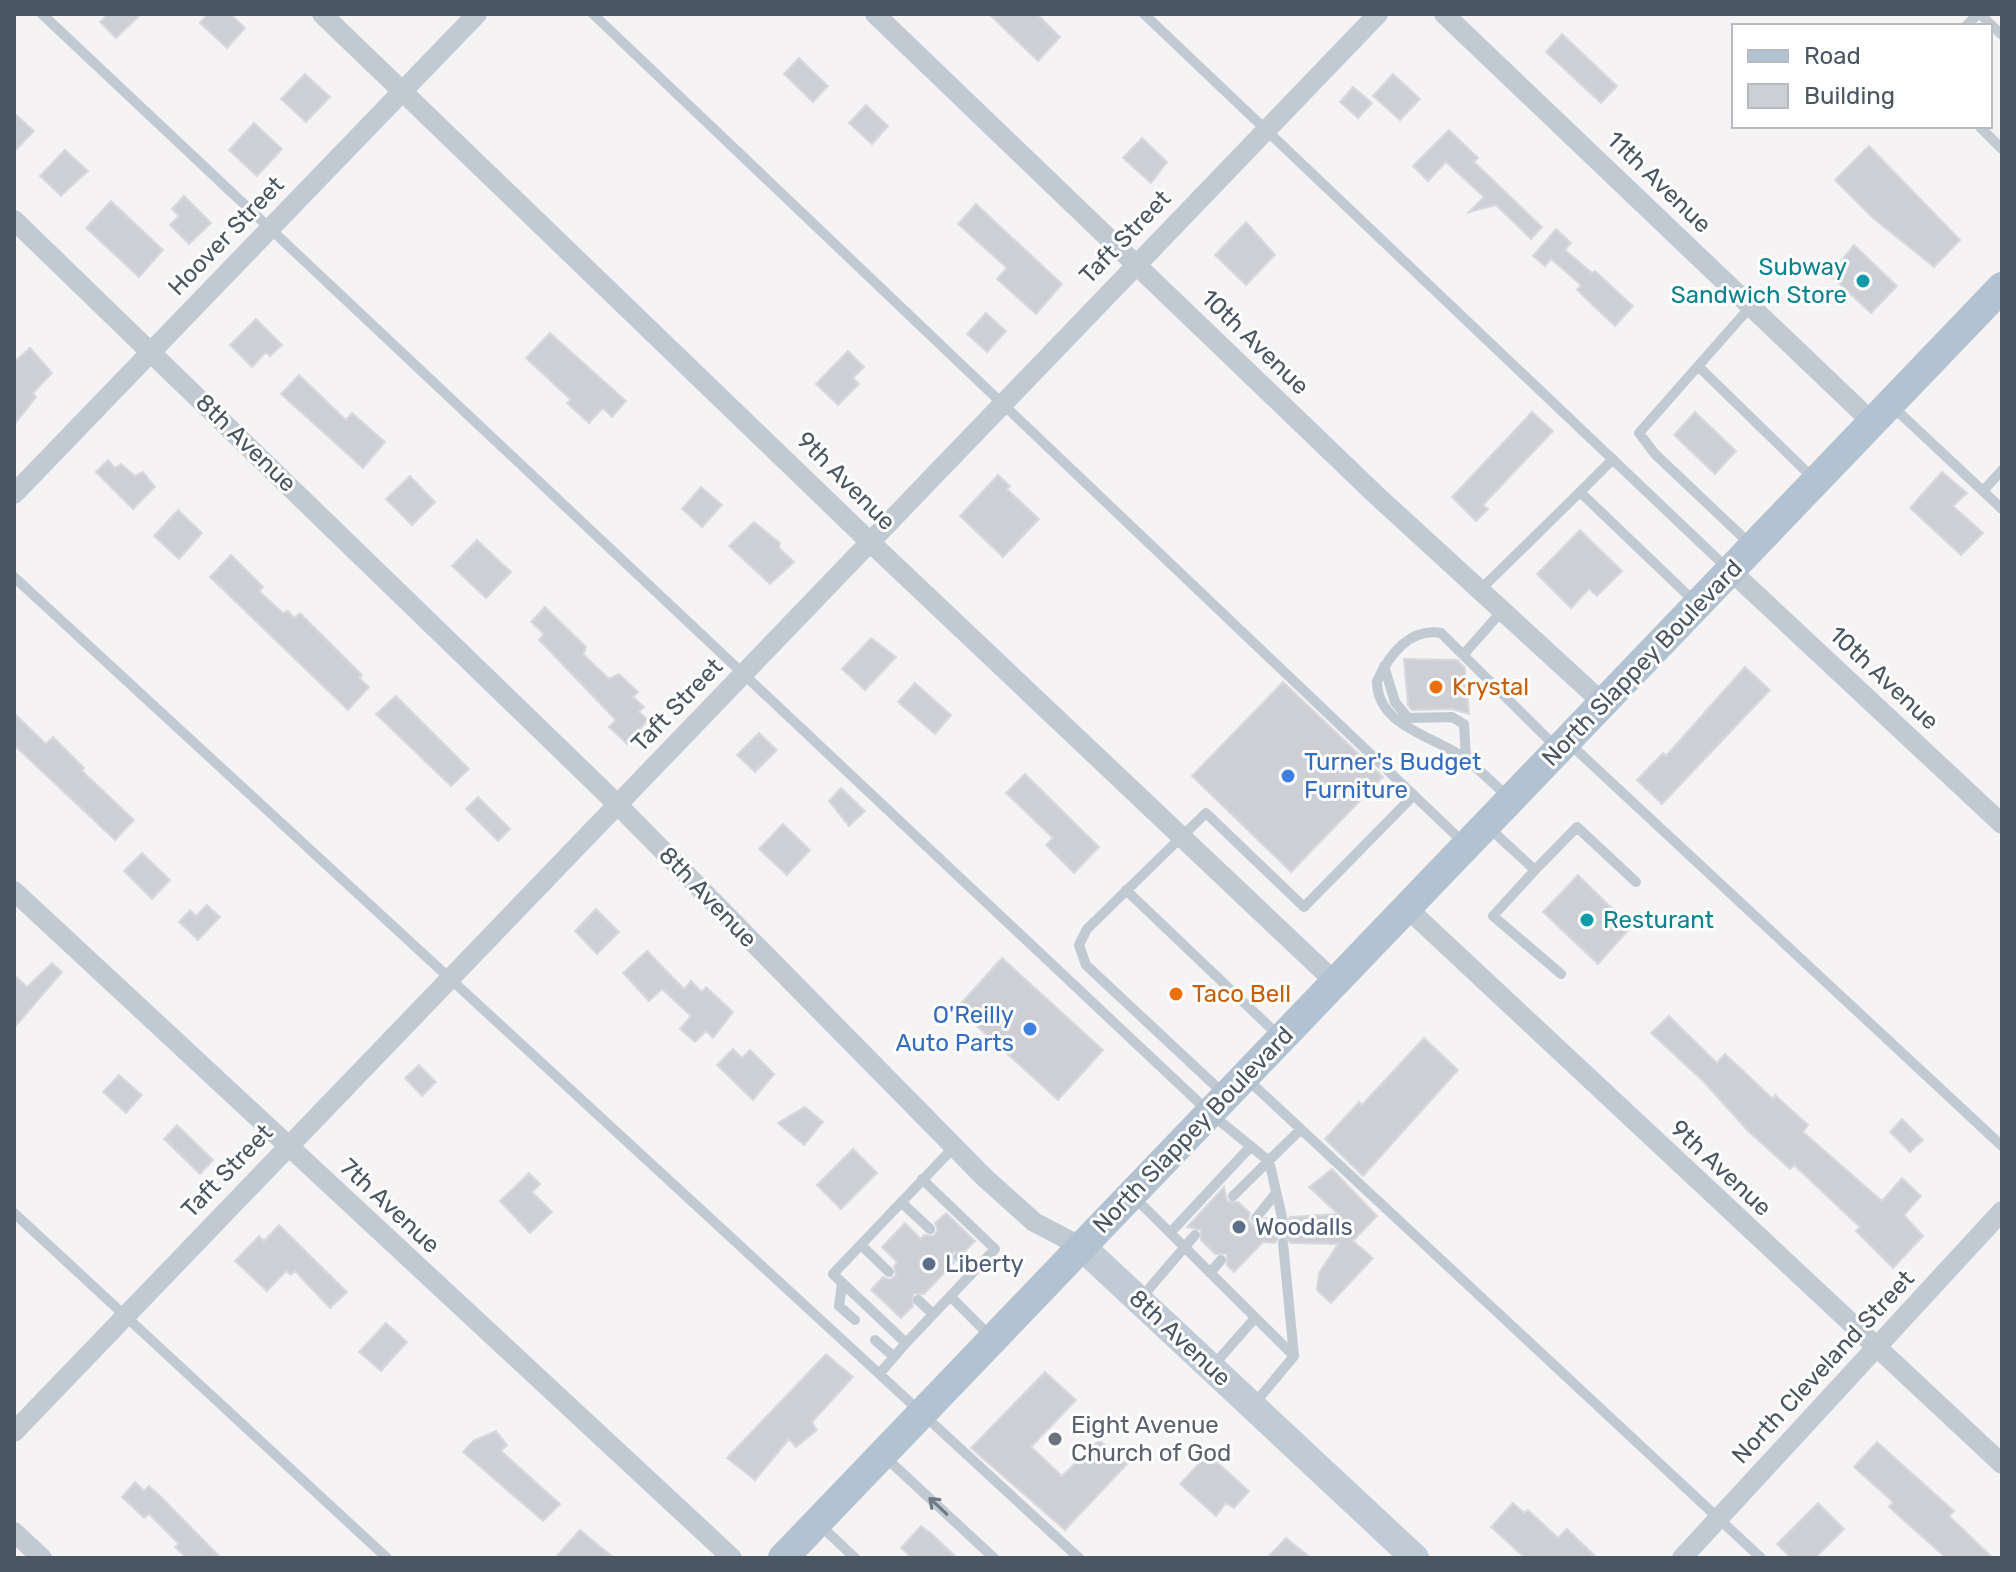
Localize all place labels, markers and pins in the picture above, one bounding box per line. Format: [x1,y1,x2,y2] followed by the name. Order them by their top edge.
[1671,253,1847,309] place label: Subway Sandwich Store
[1854,272,1872,290] marker: Subway Sandwich Store
[1452,673,1529,701] place label: Krystal
[1427,678,1445,696] marker: Krystal
[1304,748,1481,804] place label: Turner's Budget Furniture
[1279,767,1297,785] marker: Turner's Budget Furniture
[1603,906,1714,934] place label: Resturant
[1578,911,1596,929] marker: Resturant
[1192,980,1291,1008] place label: Taco Bell
[1167,985,1185,1003] marker: Taco Bell
[895,1001,1014,1057] place label: O'Reilly Auto Parts
[1021,1020,1039,1038] marker: O'Reilly Auto Parts
[1255,1213,1353,1241] place label: Woodalls
[1230,1218,1248,1236] marker: Woodalls
[945,1250,1024,1278] place label: Liberty
[920,1255,938,1273] marker: Liberty
[1071,1411,1231,1467] place label: Eight Avenue Church of God
[1046,1430,1064,1448] marker: Eight Avenue Church of God

